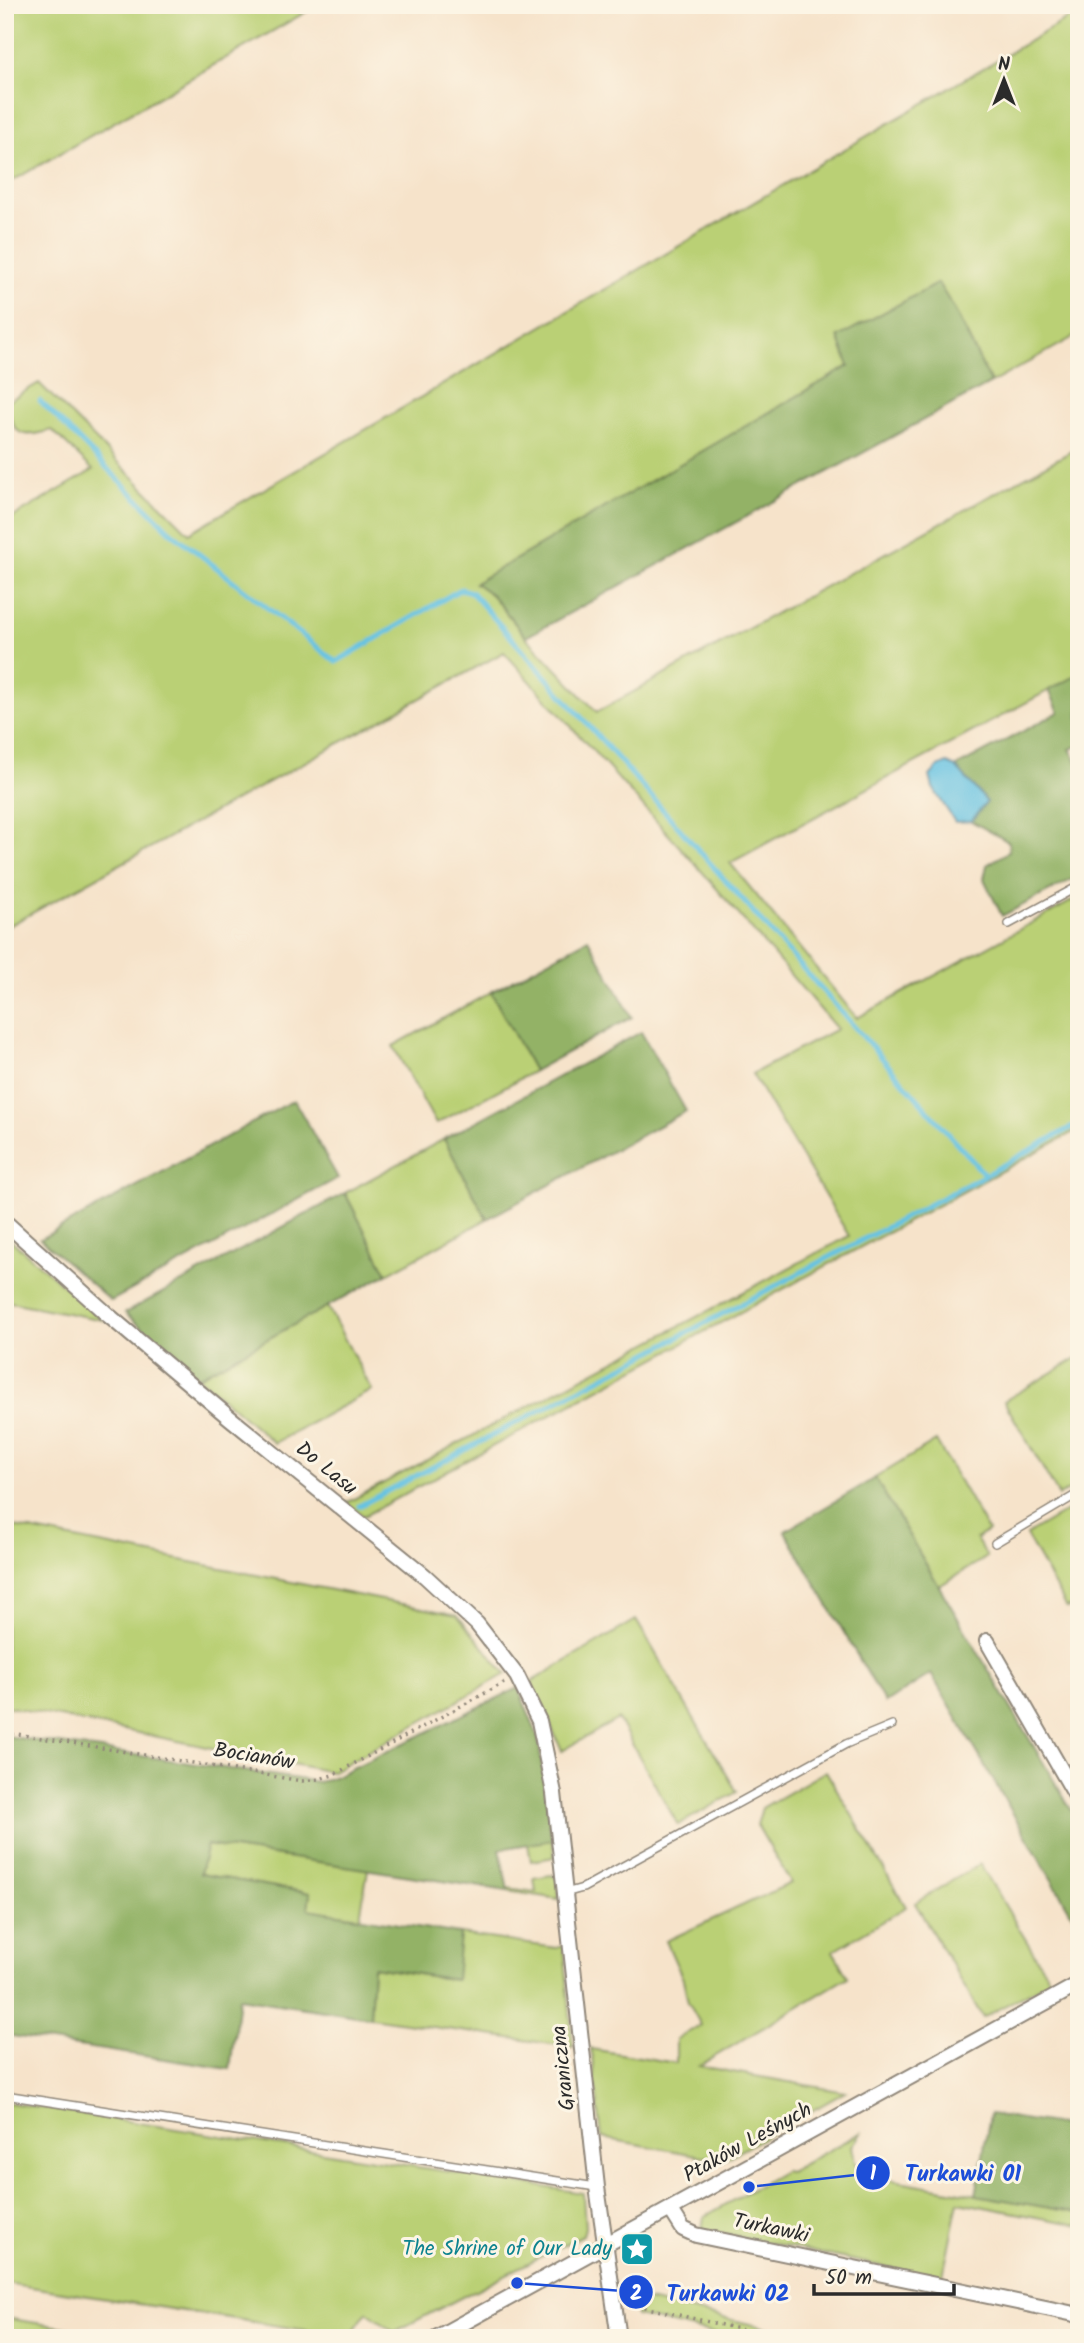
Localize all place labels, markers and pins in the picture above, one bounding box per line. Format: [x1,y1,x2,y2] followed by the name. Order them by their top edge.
[856,2151,1035,2195] callout: Turkawki 01
[618,2230,656,2268] place icon: The Shrine of Our Lady
[402,2233,612,2266] place label: The Shrine of Our Lady
[618,2270,804,2314] callout: Turkawki 02

